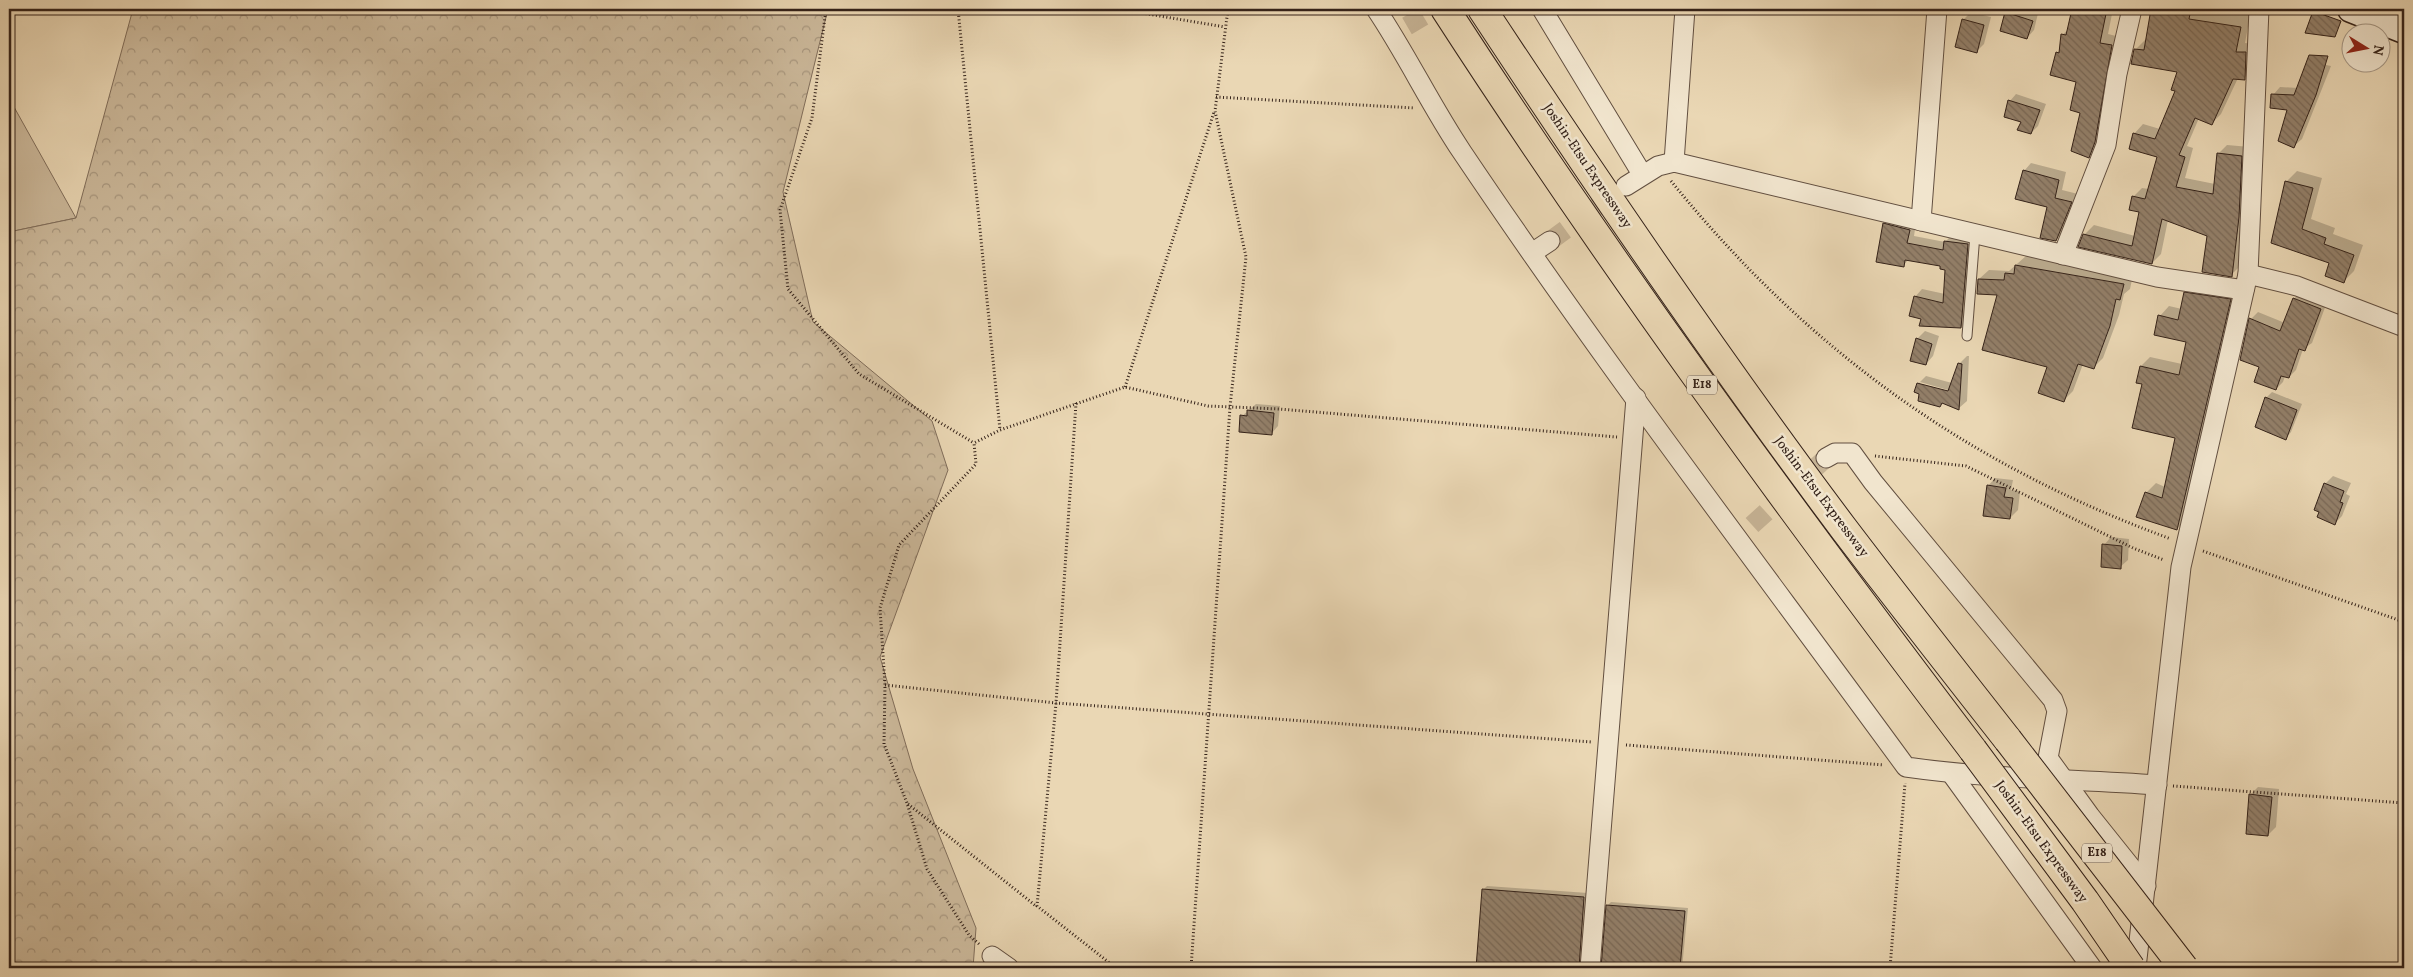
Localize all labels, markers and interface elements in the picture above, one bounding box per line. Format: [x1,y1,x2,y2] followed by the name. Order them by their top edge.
[2340,22,2390,72] north arrow
[2367,43,2388,57] text: N
[1538,100,1636,233] street label: Joshin-Etsu Expressway
[1687,376,1717,394] road number: E18
[1769,432,1873,562] street label: Joshin-Etsu Expressway
[1990,777,2092,908] street label: Joshin-Etsu Expressway
[2082,844,2112,862] road number: E18

